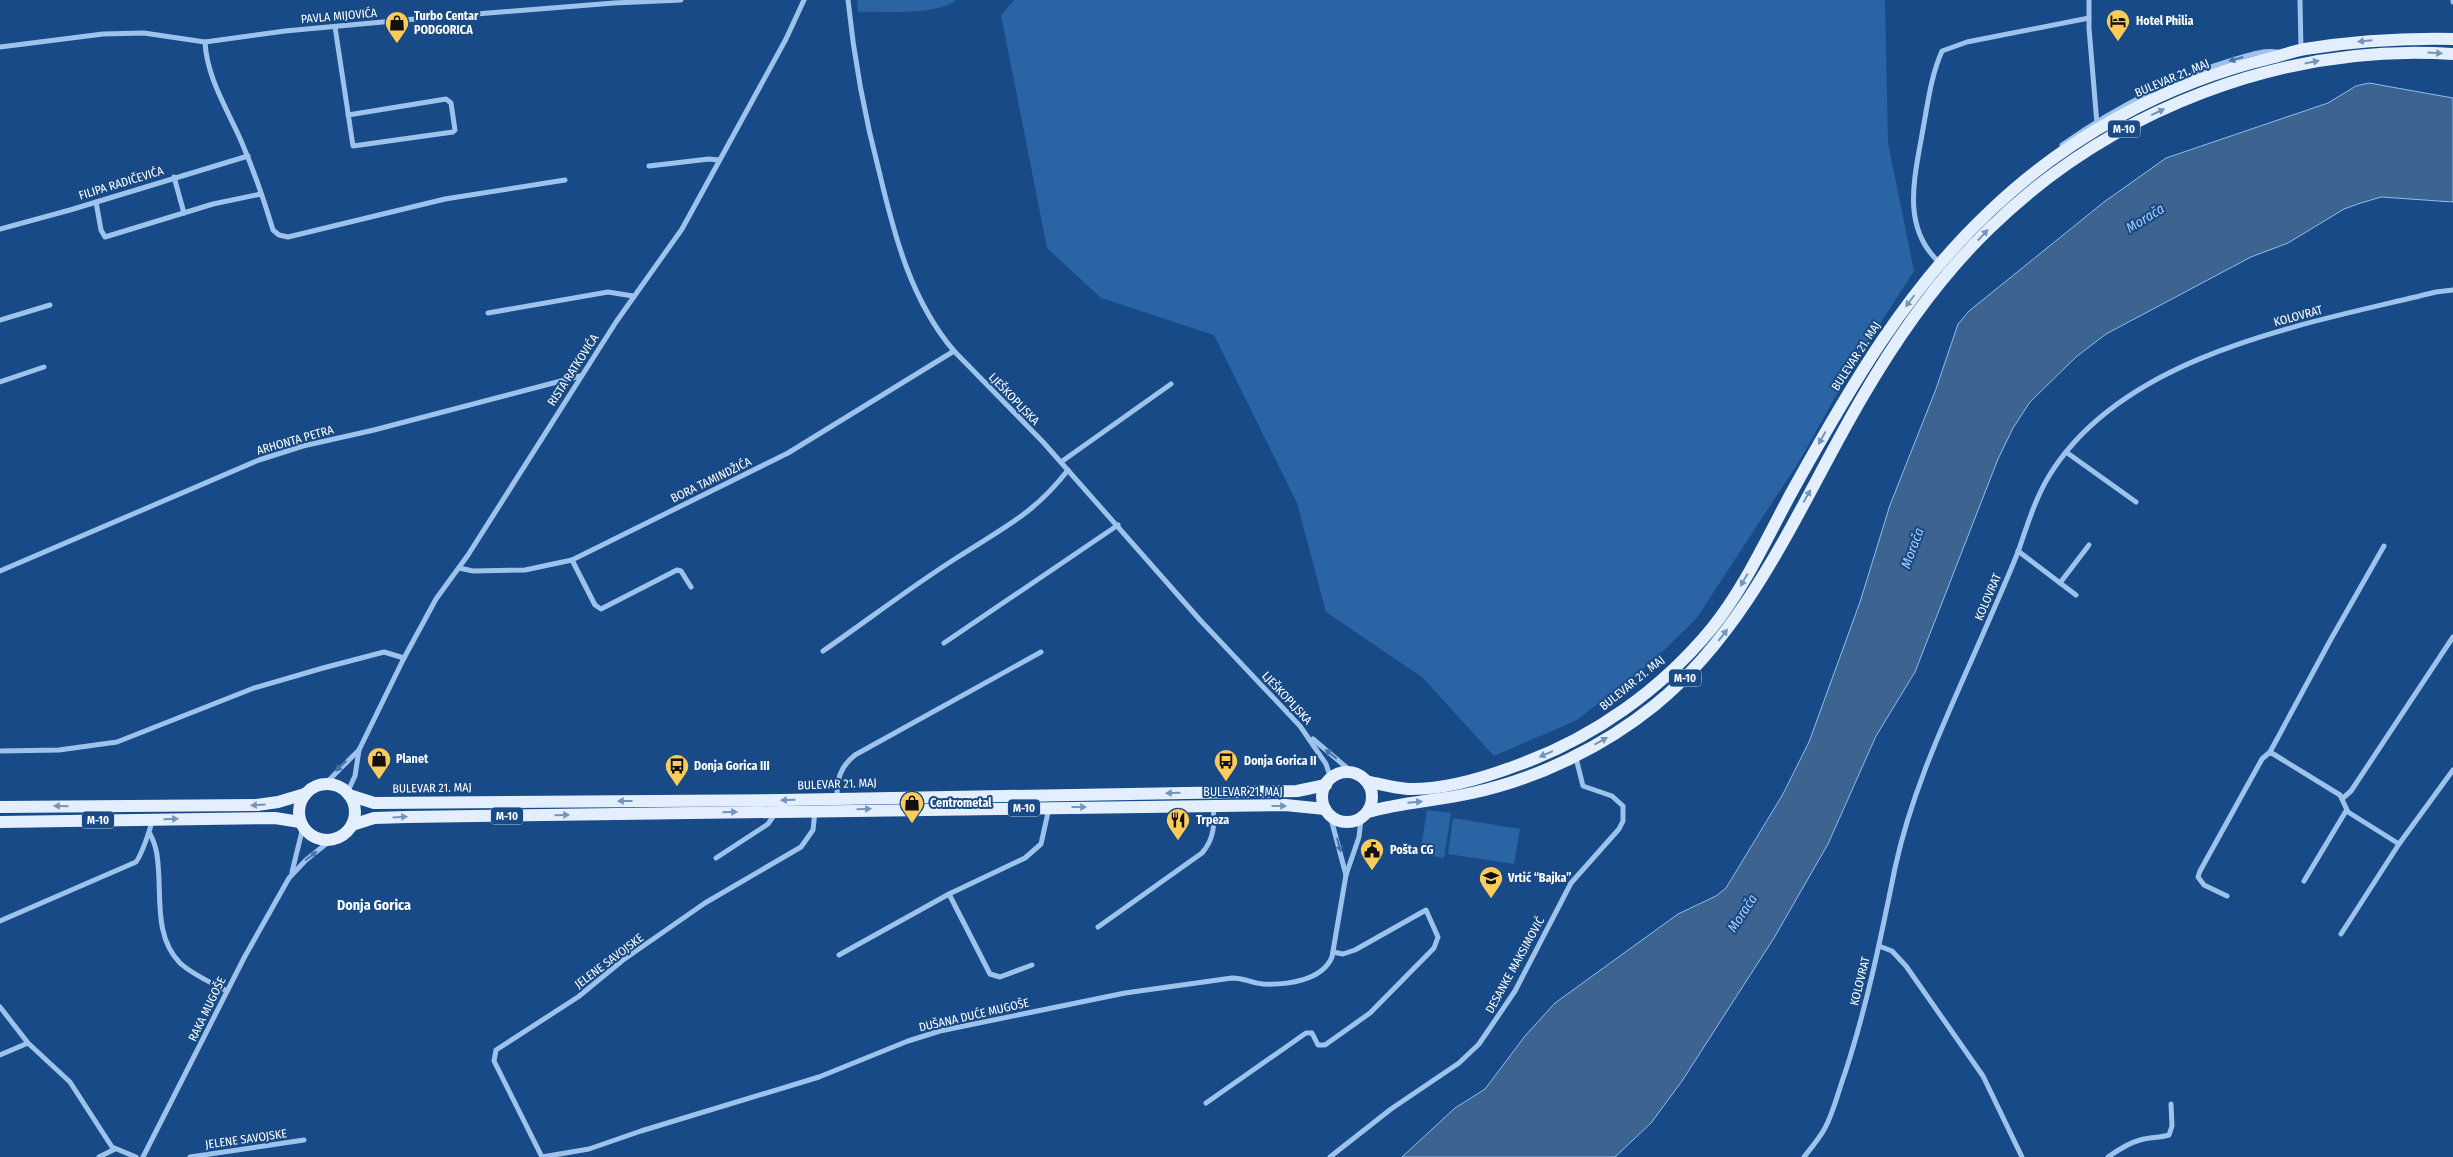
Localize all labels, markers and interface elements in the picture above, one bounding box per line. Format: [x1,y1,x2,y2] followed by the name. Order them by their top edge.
[300,5,378,26] street label: PAVLA MIJOVIĆA
[2105,8,2131,42] hotel icon: Hotel Philia
[414,9,479,37] place label: Turbo Centar PODGORICA
[384,10,410,44] shop icon: Turbo Centar PODGORICA
[2136,14,2194,28] place label: Hotel Philia
[2357,37,2373,45] one-way arrow
[2427,50,2443,58] one-way arrow
[2229,55,2244,63] one-way arrow
[2133,56,2211,100] street label: BULEVAR 21. MAJ
[2304,58,2319,66] one-way arrow
[2151,108,2165,116] one-way arrow
[2108,120,2140,138] road number: M-10
[77,162,166,203] street label: FILIPA RADIČEVIĆA
[2123,200,2168,237] water label: Morača
[1977,229,1989,241] one-way arrow
[1905,294,1915,308] one-way arrow
[2272,303,2324,329] street label: KOLOVRAT
[1829,319,1883,393] street label: BULEVAR 21. MAJ
[544,330,602,408] street label: RISTA RATKOVIĆA
[986,369,1043,428] street label: LJEŠKOPLJSKA
[255,422,336,458] street label: ARHONTA PETRA
[1818,431,1827,445] one-way arrow
[668,453,754,506] street label: BORA TAMINDŽIĆA
[1803,489,1811,503] one-way arrow
[1897,526,1928,571] water label: Morača
[1972,571,2004,623] street label: KOLOVRAT
[1740,573,1748,588] one-way arrow
[1718,629,1729,642] one-way arrow
[1597,653,1667,713] street label: BULEVAR 21. MAJ
[1259,668,1316,728] street label: LJEŠKOPLJSKA
[1669,670,1701,686] road number: M-10
[1594,737,1609,745] one-way arrow
[366,746,392,780] shop icon: Planet
[1213,748,1239,782] bus stop icon: Donja Gorica II
[1325,748,1338,759] one-way arrow
[1539,751,1553,759] one-way arrow
[396,752,429,766] place label: Planet
[664,753,690,787] bus stop icon: Donja Gorica III
[1244,754,1316,768] place label: Donja Gorica II
[694,759,770,773] place label: Donja Gorica III
[335,760,347,772] one-way arrow
[797,776,877,792] street label: BULEVAR 21. MAJ
[392,780,472,796] street label: BULEVAR 21. MAJ
[1203,785,1283,799] street label: BULEVAR 21. MAJ
[1164,789,1180,797] one-way arrow
[899,790,925,824] shop icon: Centrometal
[780,796,796,804] one-way arrow
[930,796,992,810] place label: Centrometal
[617,797,633,805] one-way arrow
[1408,798,1424,806] one-way arrow
[1008,800,1040,816] road number: M-10
[250,801,266,809] one-way arrow
[52,802,68,810] one-way arrow
[1271,802,1287,810] one-way arrow
[1071,803,1087,811] one-way arrow
[856,805,872,813] one-way arrow
[1165,807,1191,841] restaurant icon: Trpeza
[491,808,523,824] road number: M-10
[722,808,738,816] one-way arrow
[555,811,571,819] one-way arrow
[82,812,114,828] road number: M-10
[392,813,408,821] one-way arrow
[1196,813,1229,827] place label: Trpeza
[163,815,179,823] one-way arrow
[1359,837,1385,871] public building icon: Pošta CG
[1335,838,1343,853] one-way arrow
[1390,843,1434,857] place label: Pošta CG
[305,851,318,861] one-way arrow
[1478,865,1504,899] school or university icon: Vrtić “Bajka”
[1507,871,1572,885] place label: Vrtić “Bajka”
[1724,891,1761,935] water label: Morača
[337,897,411,914] district label: Donja Gorica
[1482,914,1547,1016] street label: DESANKE MAKSIMOVIĆ
[572,930,646,991] street label: JELENE SAVOJSKE
[1847,955,1873,1007] street label: KOLOVRAT
[184,974,229,1043] street label: RAKA MUGOŠE
[917,994,1031,1034] street label: DUŠANA DUĆE MUGOŠE
[204,1126,288,1152] street label: JELENE SAVOJSKE

